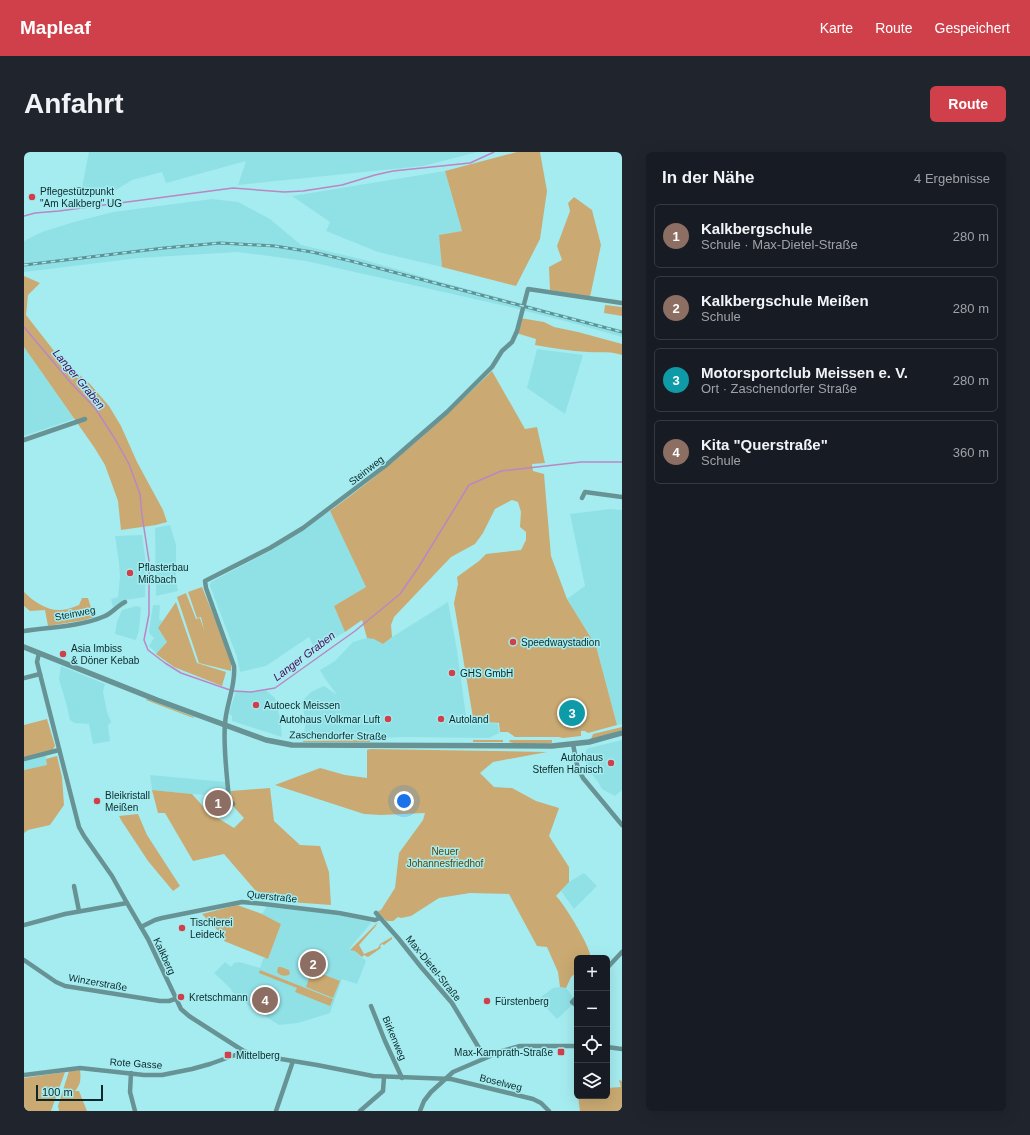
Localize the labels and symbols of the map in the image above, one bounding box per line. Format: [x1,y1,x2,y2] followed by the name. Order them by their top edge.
[40,186,122,209] place label: Pflegestützpunkt "Am Kalkberg" UG
[27,192,37,202] marker: Pflegestützpunkt "Am Kalkberg" UG
[51,347,107,411] water label: Langer Graben
[347,453,386,487] street label: Steinweg
[138,562,189,585] place label: Pflasterbau Mißbach
[125,568,135,578] marker: Pflasterbau Mißbach
[54,604,96,623] street label: Steinweg
[271,629,337,683] water label: Langer Graben
[508,637,518,647] marker: Speedwaystadion
[521,637,600,648] place label: Speedwaystadion
[71,643,140,666] place label: Asia Imbiss & Döner Kebab
[58,649,68,659] marker: Asia Imbiss & Döner Kebab
[447,668,457,678] marker: GHS GmbH
[460,668,513,679] place label: GHS GmbH
[559,698,585,728] pin: 3
[251,700,261,710] marker: Autoeck Meissen
[264,700,340,711] place label: Autoeck Meissen
[279,714,380,725] place label: Autohaus Volkmar Luft
[383,714,393,724] marker: Autohaus Volkmar Luft
[436,714,446,724] marker: Autoland
[449,714,488,725] place label: Autoland
[289,729,387,742] street label: Zaschendorfer Straße
[533,752,603,775] place label: Autohaus Steffen Hanisch
[606,758,616,768] marker: Autohaus Steffen Hanisch
[205,788,231,818] pin: 1
[105,790,150,813] place label: Bleikristall Meißen
[394,791,414,811] your location
[92,796,102,806] marker: Bleikristall Meißen
[407,846,484,869] park label: Neuer Johannesfriedhof
[246,888,298,905] street label: Querstraße
[190,917,232,940] place label: Tischlerei Leideck
[177,923,187,933] marker: Tischlerei Leideck
[404,933,464,1004] street label: Max-Dietel-Straße
[151,936,178,976] street label: Kalkberg
[300,949,326,979] pin: 2
[68,972,129,993] street label: Winzerstraße
[252,985,278,1015] pin: 4
[176,992,186,1002] marker: Kretschmann
[189,992,248,1003] place label: Kretschmann
[482,996,492,1006] marker: Fürstenberg
[495,996,549,1007] place label: Fürstenberg
[380,1015,409,1062] street label: Birkenweg
[454,1047,553,1058] place label: Max-Kamprath-Straße
[556,1047,566,1057] marker: Max-Kamprath-Straße
[223,1050,233,1060] marker: Mittelberg
[236,1050,280,1061] place label: Mittelberg
[109,1056,163,1071] street label: Rote Gasse
[479,1072,523,1093] street label: Boselweg
[36,1083,103,1102] scale bar

